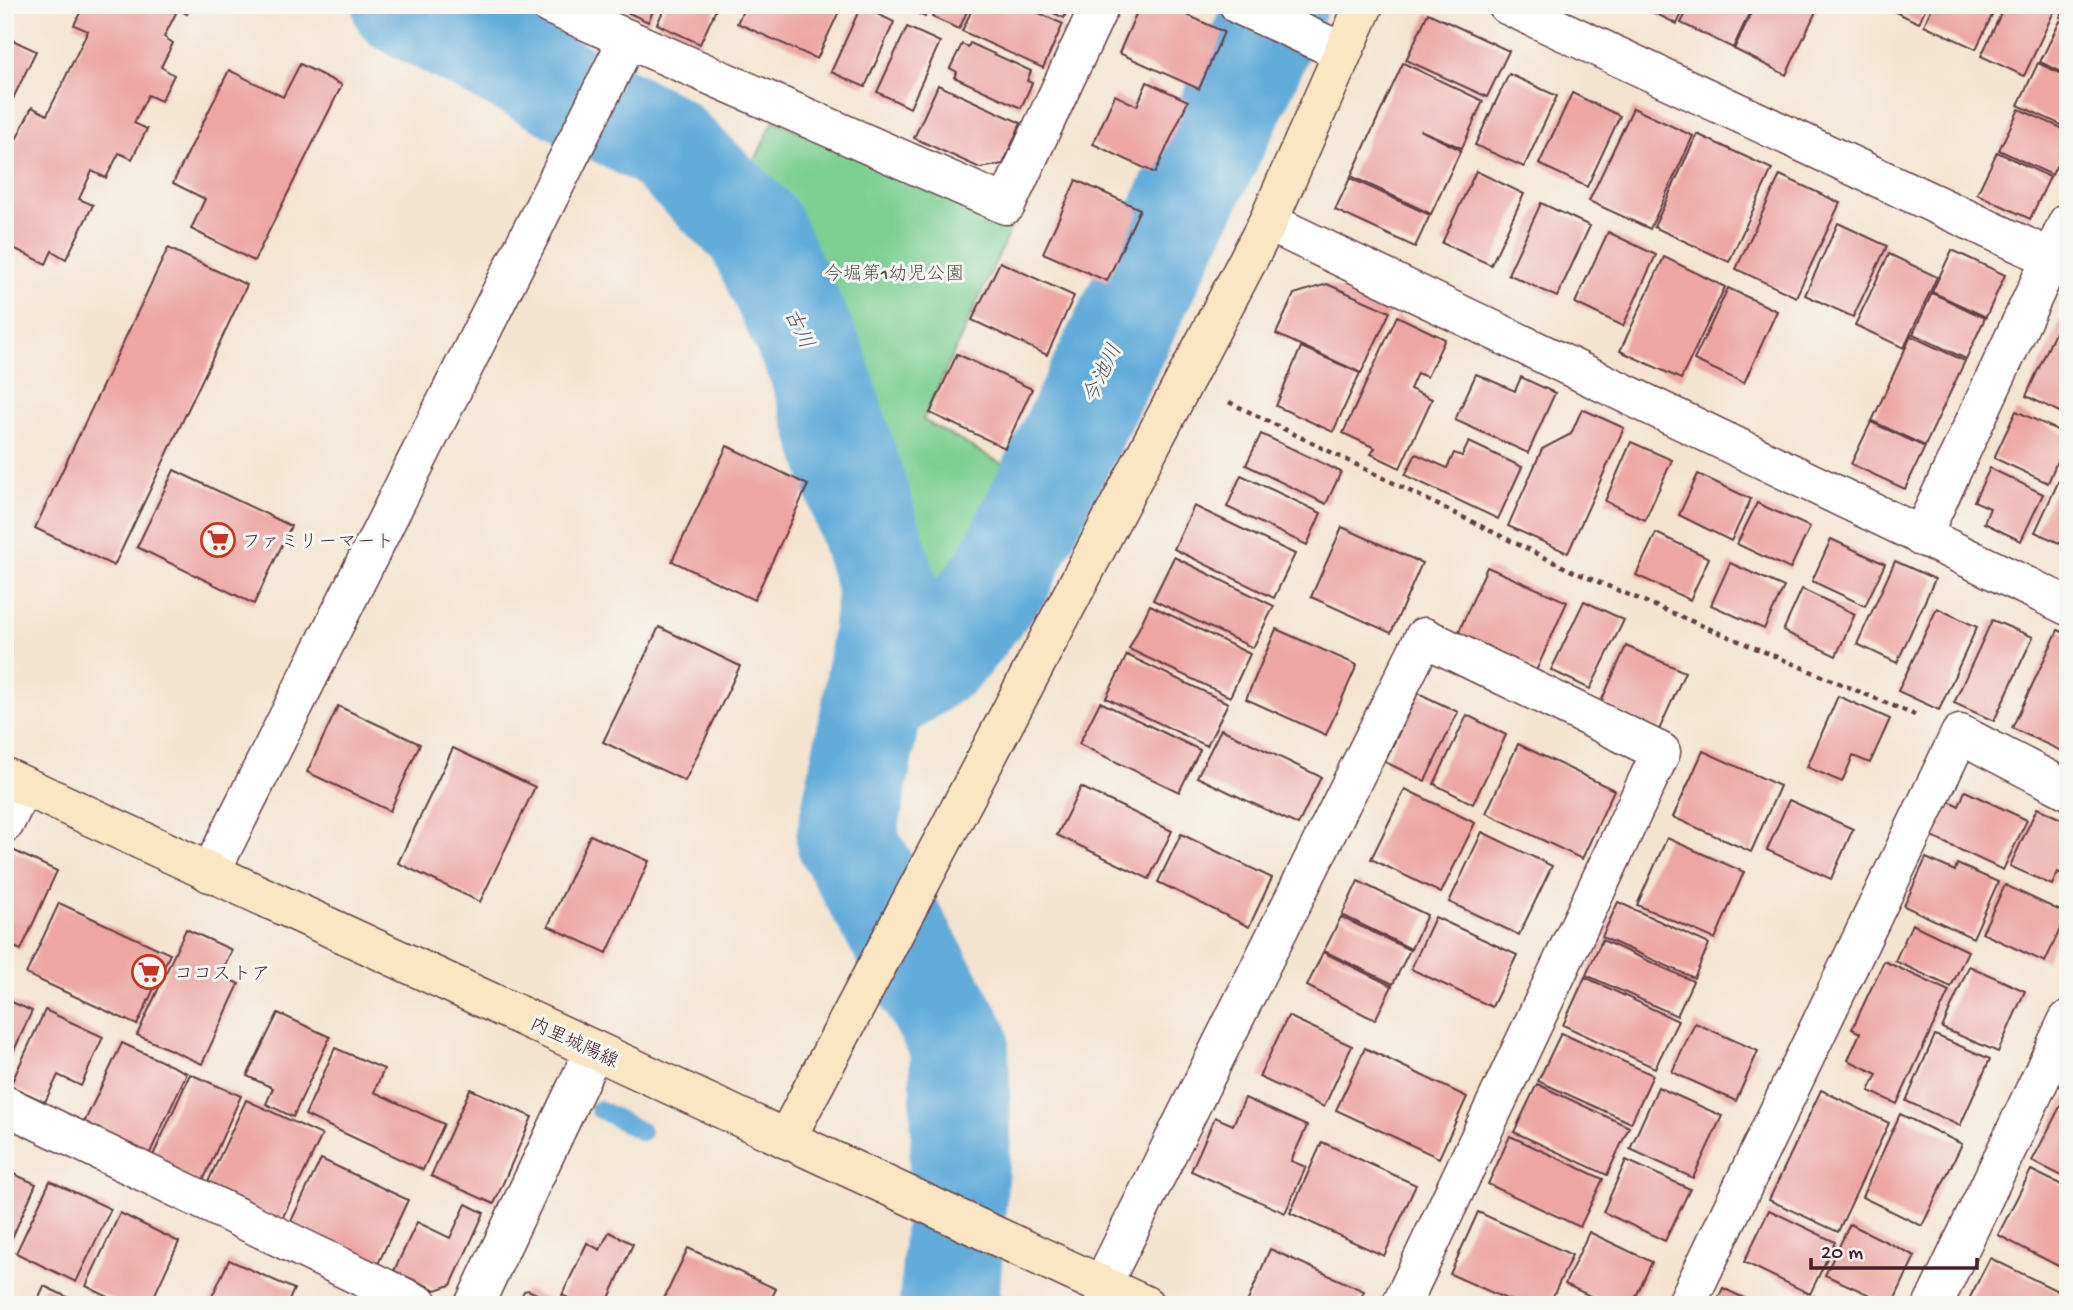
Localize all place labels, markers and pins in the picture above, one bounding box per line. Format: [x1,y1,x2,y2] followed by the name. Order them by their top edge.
[199,521,237,559] supermarket icon: ファミリーマート
[242,532,394,555] place label: ファミリーマート
[130,953,168,991] supermarket icon: ココストア
[174,964,271,987] place label: ココストア

